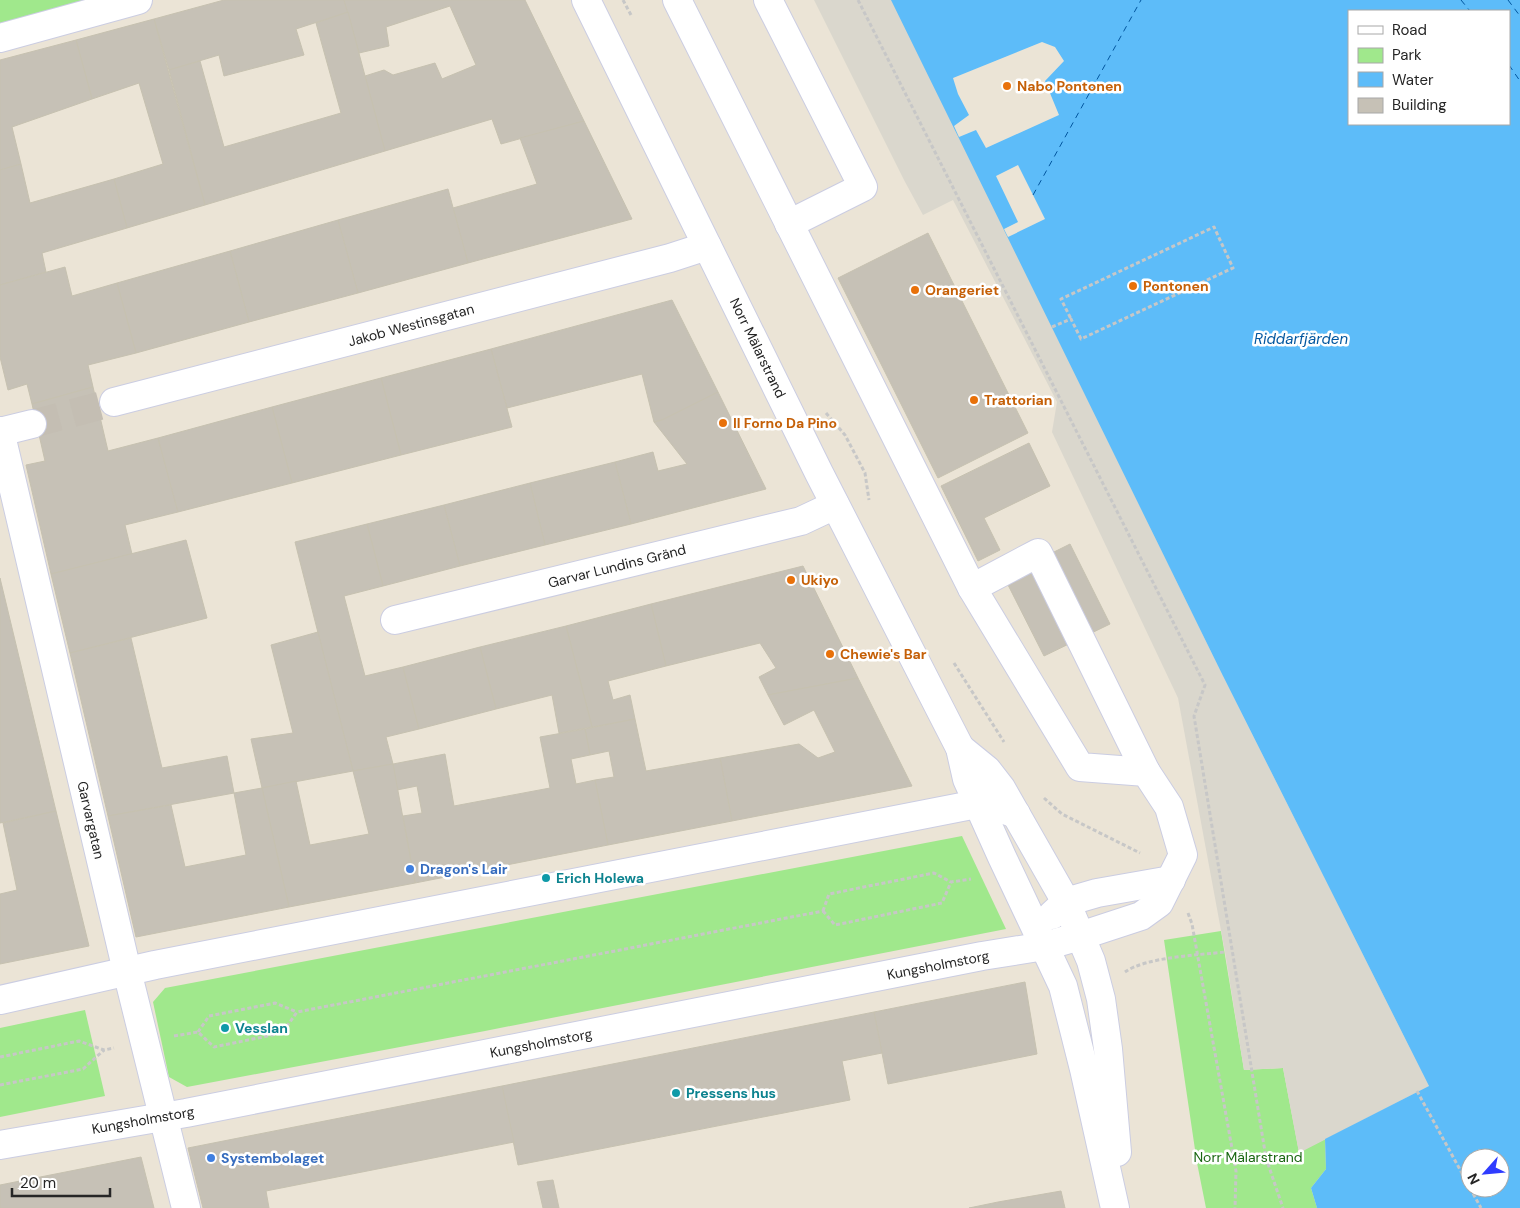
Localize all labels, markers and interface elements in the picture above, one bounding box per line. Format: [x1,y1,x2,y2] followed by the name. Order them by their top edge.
[1348,10,1510,125] legend
[1392,20,1427,40] text: Road
[1392,45,1422,65] text: Park
[1392,70,1434,90] text: Water
[1017,77,1122,95] place label: Nabo Pontonen
[1001,80,1013,92] marker: Nabo Pontonen
[1392,95,1447,115] text: Building
[1143,277,1209,295] place label: Pontonen
[1127,280,1139,292] marker: Pontonen
[925,281,999,299] place label: Orangeriet
[909,284,921,296] marker: Orangeriet
[726,295,790,401] street label: Norr Mälarstrand
[346,300,476,350] street label: Jakob Westinsgatan
[1254,329,1348,349] water label: Riddarfjärden
[984,391,1052,409] place label: Trattorian
[968,394,980,406] marker: Trattorian
[733,414,837,432] place label: Il Forno Da Pino
[717,417,729,429] marker: Il Forno Da Pino
[546,540,688,592] street label: Garvar Lundins Gränd
[801,571,839,589] place label: Ukiyo
[785,574,797,586] marker: Ukiyo
[840,645,927,663] place label: Chewie's Bar
[824,648,836,660] marker: Chewie's Bar
[73,779,109,861] street label: Garvargatan
[420,860,508,878] place label: Dragon's Lair
[404,863,416,875] marker: Dragon's Lair
[556,869,644,887] place label: Erich Holewa
[540,872,552,884] marker: Erich Holewa
[885,946,991,984] street label: Kungsholmstorg
[235,1019,288,1037] place label: Vesslan
[219,1022,231,1034] marker: Vesslan
[488,1024,594,1062] street label: Kungsholmstorg
[686,1084,776,1102] place label: Pressens hus
[670,1087,682,1099] marker: Pressens hus
[90,1102,196,1138] street label: Kungsholmstorg
[1193,1148,1303,1166] park label: Norr Mälarstrand
[1460,1148,1510,1198] north arrow
[221,1149,324,1167] place label: Systembolaget
[205,1152,217,1164] marker: Systembolaget
[12,1166,110,1198] scale bar
[1463,1170,1484,1188] text: N
[20,1173,56,1193] text: 20 m

